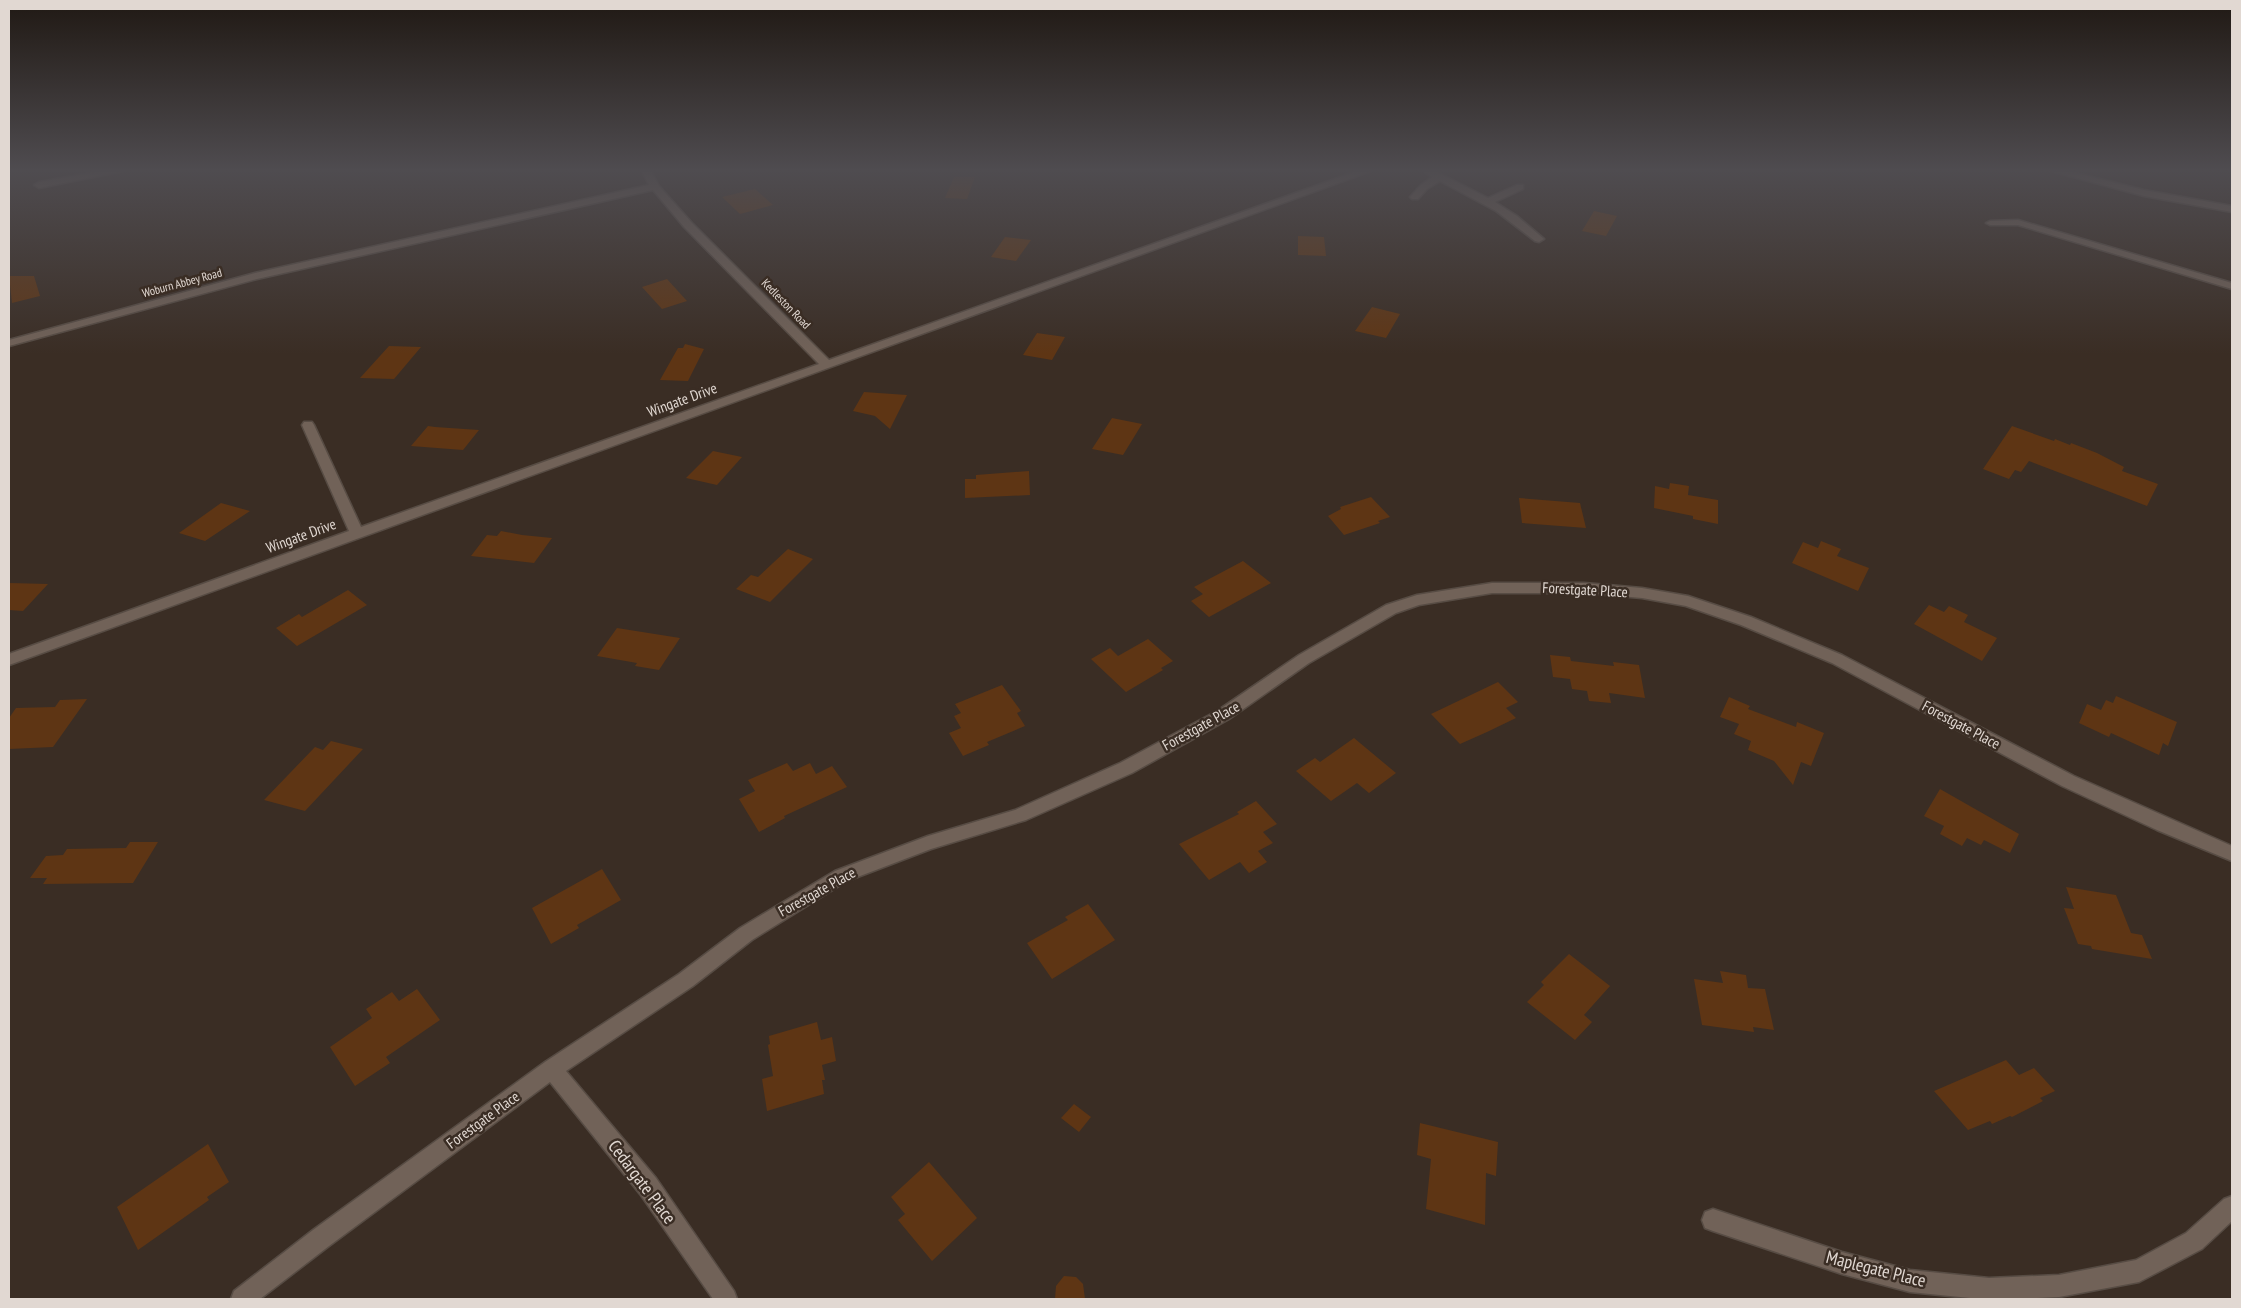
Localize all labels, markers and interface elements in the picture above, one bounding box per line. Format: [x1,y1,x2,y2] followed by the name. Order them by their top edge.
[140,265,223,300] street label: Woburn Abbey Road
[759,275,814,332] street label: Kedleston Road
[644,378,719,421] street label: Wingate Drive
[263,514,338,557] street label: Wingate Drive
[1542,578,1628,601] street label: Forestgate Place
[1919,696,2003,753] street label: Forestgate Place
[1159,697,1243,755] street label: Forestgate Place
[775,863,859,921] street label: Forestgate Place
[443,1087,523,1152] street label: Forestgate Place
[603,1135,681,1228] street label: Cedargate Place
[1824,1245,1928,1292] street label: Maplegate Place

